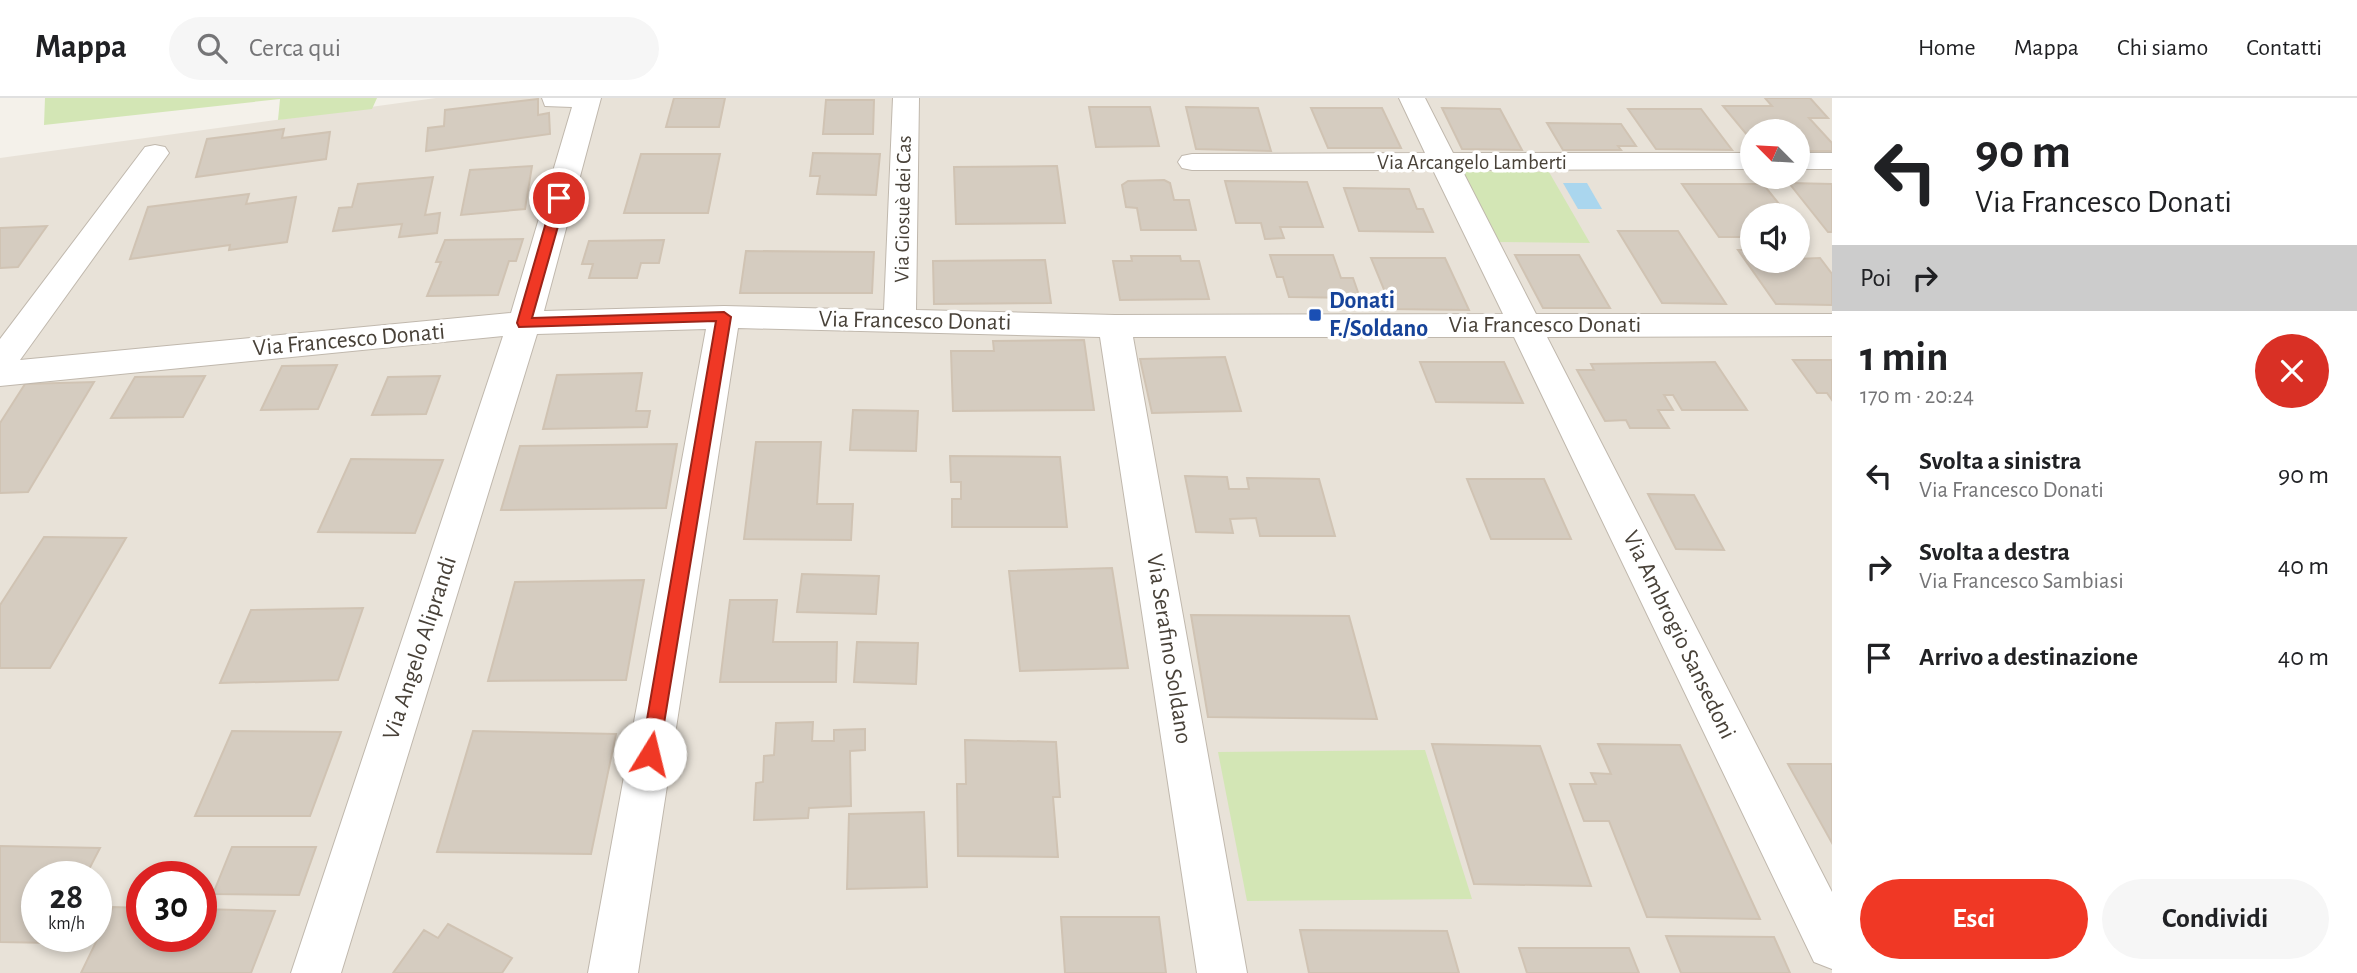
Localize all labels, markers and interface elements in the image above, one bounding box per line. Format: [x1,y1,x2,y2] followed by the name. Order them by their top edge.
[169,17,659,80] search box
[193,29,231,67] icon: search
[35,31,127,64] text: Mappa
[249,35,341,61] text: Cerca qui
[1918,36,1976,60] text: Home
[2014,36,2079,60] text: Mappa
[2117,36,2208,60] text: Chi siamo
[2246,36,2322,60] text: Contatti
[1740,119,1810,189] north arrow
[1740,119,1810,273] map controls
[1860,126,1951,217] icon: left
[1975,128,2071,177] text: 90 m
[891,135,915,283] street label: Via Giosuè dei Cas
[1377,152,1567,173] street label: Via Arcangelo Lamberti
[529,168,589,228] pin
[540,179,578,217] icon: arrive
[1975,186,2232,218] text: Via Francesco Donati
[1740,203,1810,273] button: sound
[1906,259,1944,297] icon: right
[1860,265,1892,291] text: Poi
[1329,289,1428,341] place label: Donati F./Soldano
[818,307,1012,335] street label: Via Francesco Donati
[1307,307,1323,323] marker: Donati F./Soldano
[1449,313,1641,337] street label: Via Francesco Donati
[252,320,446,360] street label: Via Francesco Donati
[2255,334,2329,408] button: close
[1860,336,1949,378] text: 1 min
[1860,385,1974,408] text: 170 m · 20:24
[1919,448,2081,474] text: Svolta a sinistra
[1860,457,1898,495] icon: left
[2278,462,2329,488] text: 90 m
[1919,479,2104,502] text: Via Francesco Donati
[1618,527,1740,743] street label: Via Ambrogio Sansedoni
[1919,539,2070,565] text: Svolta a destra
[1860,548,1898,586] icon: right
[1142,552,1196,746] street label: Via Serafino Soldano
[379,553,461,743] street label: Via Angelo Aliprandi
[2278,553,2329,579] text: 40 m
[1919,570,2124,593] text: Via Francesco Sambiasi
[1860,639,1898,677] icon: arrive
[1919,644,2138,670] text: Arrivo a destinazione
[2278,644,2329,670] text: 40 m
[613,717,687,791] position arrow
[126,861,217,952] speed limit sign: 30
[1860,879,2088,959] button: Esci
[2102,879,2329,959] button: Condividi
[50,880,83,915] text: 28
[48,915,85,933] text: km/h

